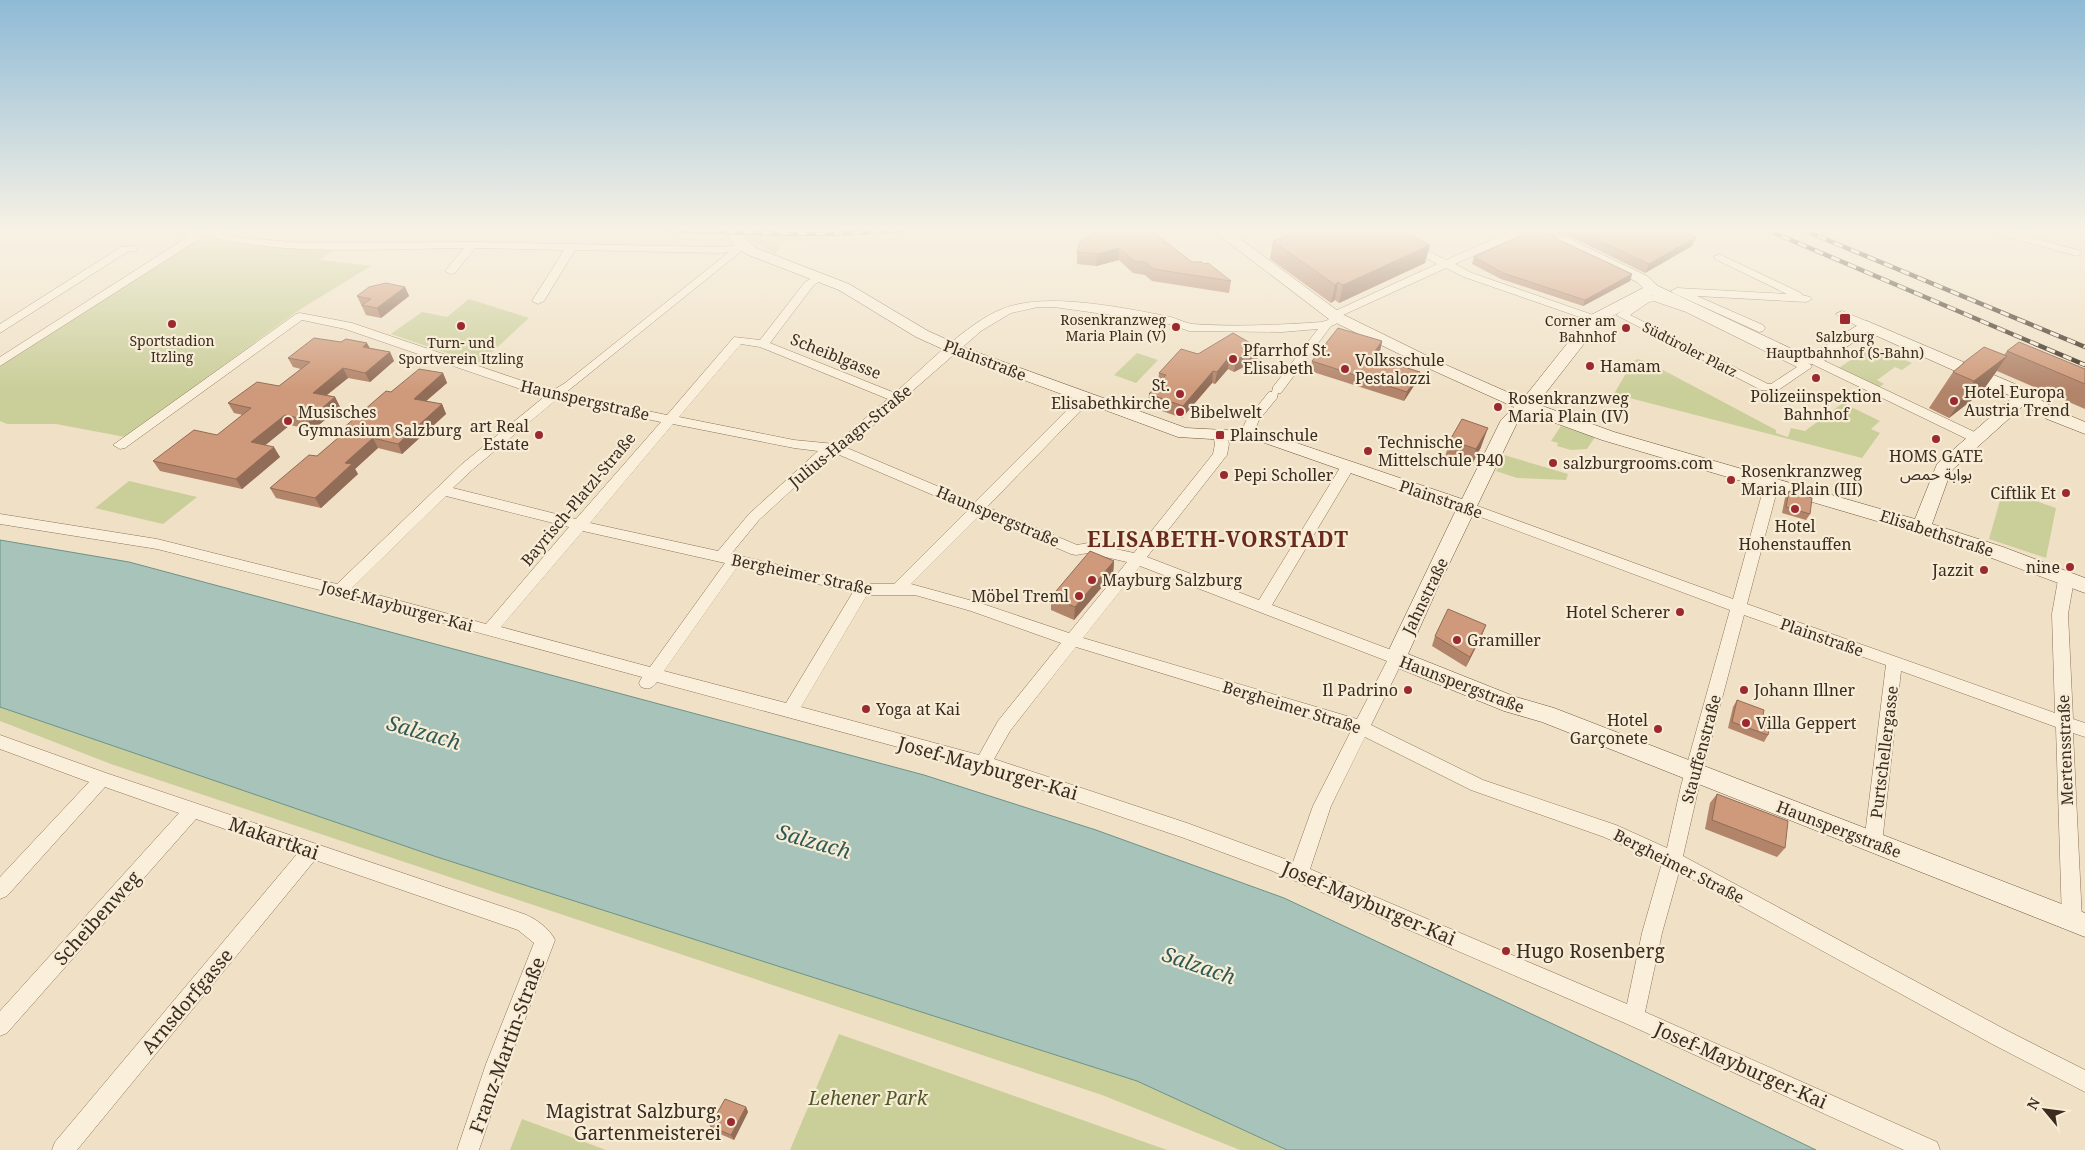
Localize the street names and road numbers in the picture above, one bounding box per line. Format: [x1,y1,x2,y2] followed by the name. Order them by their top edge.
[1639,317,1741,381] street label: Südtiroler Platz
[787,328,885,384] street label: Scheiblgasse
[940,334,1030,386] street label: Plainstraße
[518,374,652,426] street label: Haunspergstraße
[783,380,916,493] street label: Julius-Haagn-Straße
[516,428,640,570] street label: Bayrisch-Platzl-Straße
[1396,474,1486,524] street label: Plainstraße
[933,480,1063,552] street label: Haunspergstraße
[1877,504,1997,562] street label: Elisabethstraße
[729,548,875,600] street label: Bergheimer Straße
[1396,554,1453,639] street label: Jahnstraße
[317,575,476,637] street label: Josef-Mayburger-Kai
[1777,612,1867,662] street label: Plainstraße
[1396,650,1528,718] street label: Haunspergstraße
[1220,675,1364,739] street label: Bergheimer Straße
[1865,684,1903,820] street label: Purtschellergasse
[1676,692,1726,806] street label: Stauffenstraße
[2052,694,2078,806] street label: Mertensstraße
[894,730,1081,806] street label: Josef-Mayburger-Kai
[1773,795,1905,863] street label: Haunspergstraße
[225,810,323,866] street label: Makartkai
[1610,824,1748,908] street label: Bergheimer Straße
[1277,854,1460,951] street label: Josef-Mayburger-Kai
[48,865,146,971] street label: Scheibenweg
[135,943,239,1059] street label: Arnsdorfgasse
[463,953,551,1137] street label: Franz-Martin-Straße
[1650,1015,1831,1115] street label: Josef-Mayburger-Kai

